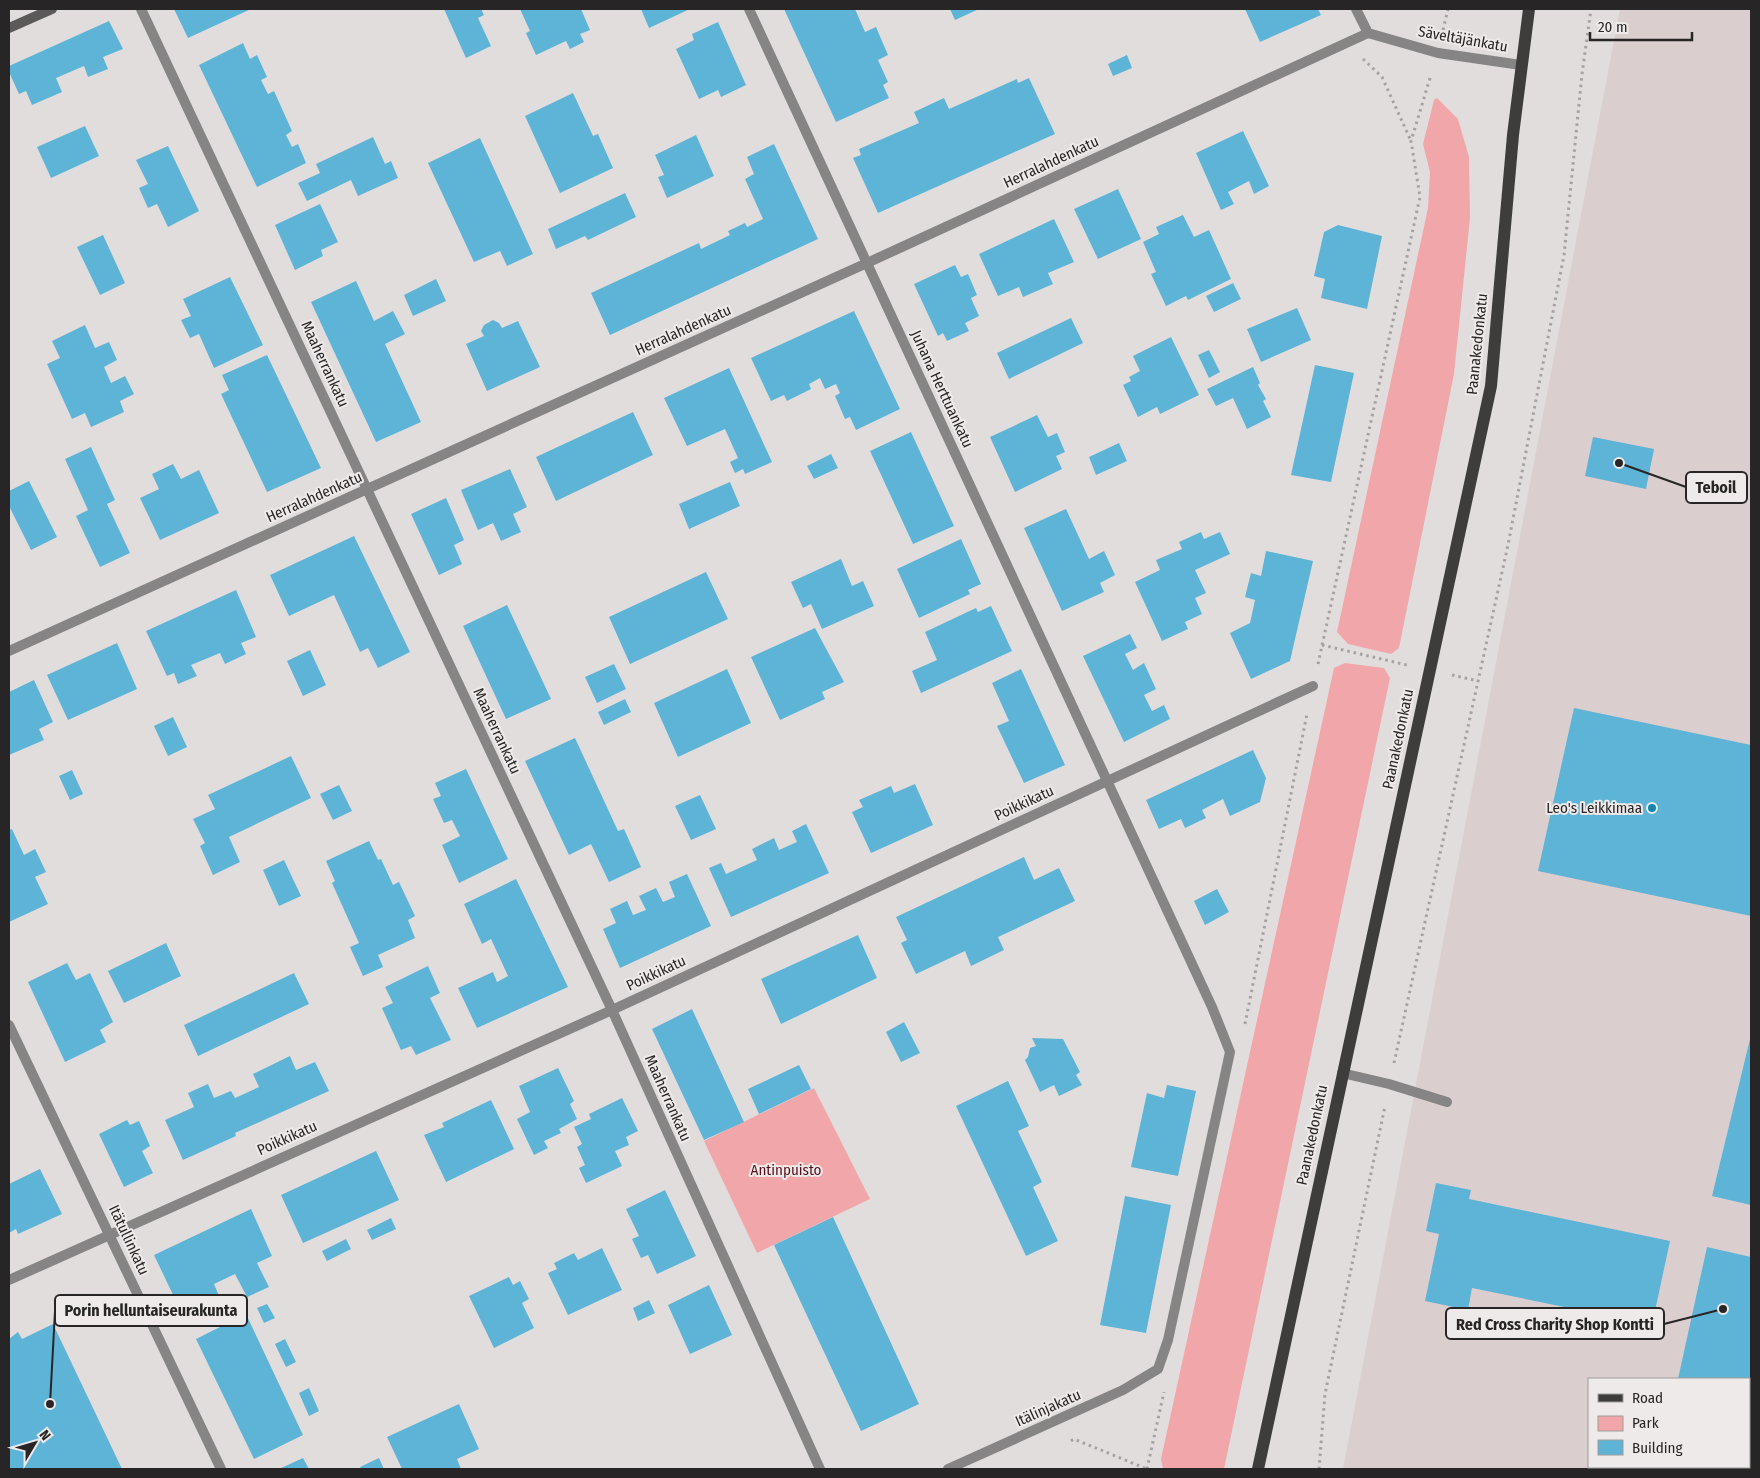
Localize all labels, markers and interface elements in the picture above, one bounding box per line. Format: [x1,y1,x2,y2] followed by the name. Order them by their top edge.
[1590,10,1692,42] scale bar
[1598,18,1628,36] text: 20 m
[1417,22,1509,56] street label: Säveltäjänkatu
[1000,132,1102,192] street label: Herralahdenkatu
[1463,292,1491,396] street label: Paanakedonkatu
[632,301,734,359] street label: Herralahdenkatu
[297,318,353,410] street label: Maaherrankatu
[907,327,977,451] street label: Juhana Herttuankatu
[263,468,365,526] street label: Herralahdenkatu
[1686,472,1747,503] callout: Teboil
[1696,478,1737,497] text: Teboil
[469,685,525,777] street label: Maaherrankatu
[1379,687,1417,791] street label: Paanakedonkatu
[991,781,1057,825] street label: Poikkikatu
[1546,799,1642,817] place label: Leo's Leikkimaa
[1646,802,1658,814] marker: Leo's Leikkimaa
[623,951,689,995] street label: Poikkikatu
[641,1052,695,1144] street label: Maaherrankatu
[1293,1083,1331,1187] street label: Paanakedonkatu
[254,1117,320,1159] street label: Poikkikatu
[751,1161,822,1179] park label: Antinpuisto
[105,1202,153,1278] street label: Itätullinkatu
[55,1295,247,1326] callout: Porin helluntaiseurakunta
[65,1301,237,1320] text: Porin helluntaiseurakunta
[1446,1308,1664,1339] callout: Red Cross Charity Shop Kontti
[1456,1315,1654,1334] text: Red Cross Charity Shop Kontti
[1588,1378,1750,1468] legend
[1013,1386,1083,1430] street label: Itälinjakatu
[1632,1389,1663,1407] text: Road
[1632,1414,1659,1432] text: Park
[10,1418,60,1468] north arrow
[36,1427,54,1444] text: N
[1632,1439,1683,1457] text: Building

